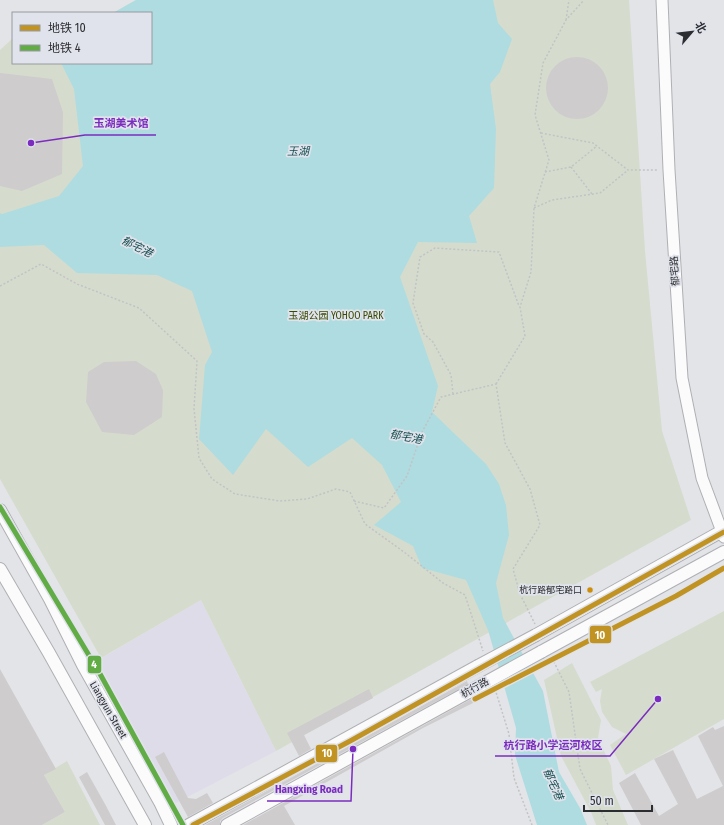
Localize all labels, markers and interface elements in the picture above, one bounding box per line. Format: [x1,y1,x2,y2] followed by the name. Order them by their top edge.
[12,12,152,64] legend
[672,12,712,52] north arrow
[692,20,709,35] text: 北
[48,21,86,35] text: 地铁 10
[48,41,81,55] text: 地铁 4
[85,112,156,135] callout: 玉湖美术馆
[94,117,149,130] text: 玉湖美术馆
[287,145,311,158] water label: 玉湖
[119,234,156,261] water label: 郁宅港
[668,256,682,286] street label: 郁宅路
[289,310,384,322] park label: 玉湖公园 YOHOO PARK
[389,428,425,447] water label: 郁宅港
[519,584,582,595] place label: 杭行路郁宅路口
[585,585,595,595] marker: 杭行路郁宅路口
[589,625,612,644] line badge: 10
[595,629,605,642] text: 10
[87,655,102,674] line badge: 4
[91,658,97,671] text: 4
[459,675,491,701] street label: 杭行路
[87,679,129,741] street label: Liangyun Street
[495,733,610,756] callout: 杭行路小学运河校区
[504,739,603,752] text: 杭行路小学运河校区
[315,744,338,763] line badge: 10
[322,747,332,760] text: 10
[540,766,566,804] water label: 郁宅港
[267,778,351,801] callout: Hangxing Road
[275,783,343,796] text: Hangxing Road
[584,787,652,813] scale bar
[590,794,614,808] text: 50 m

